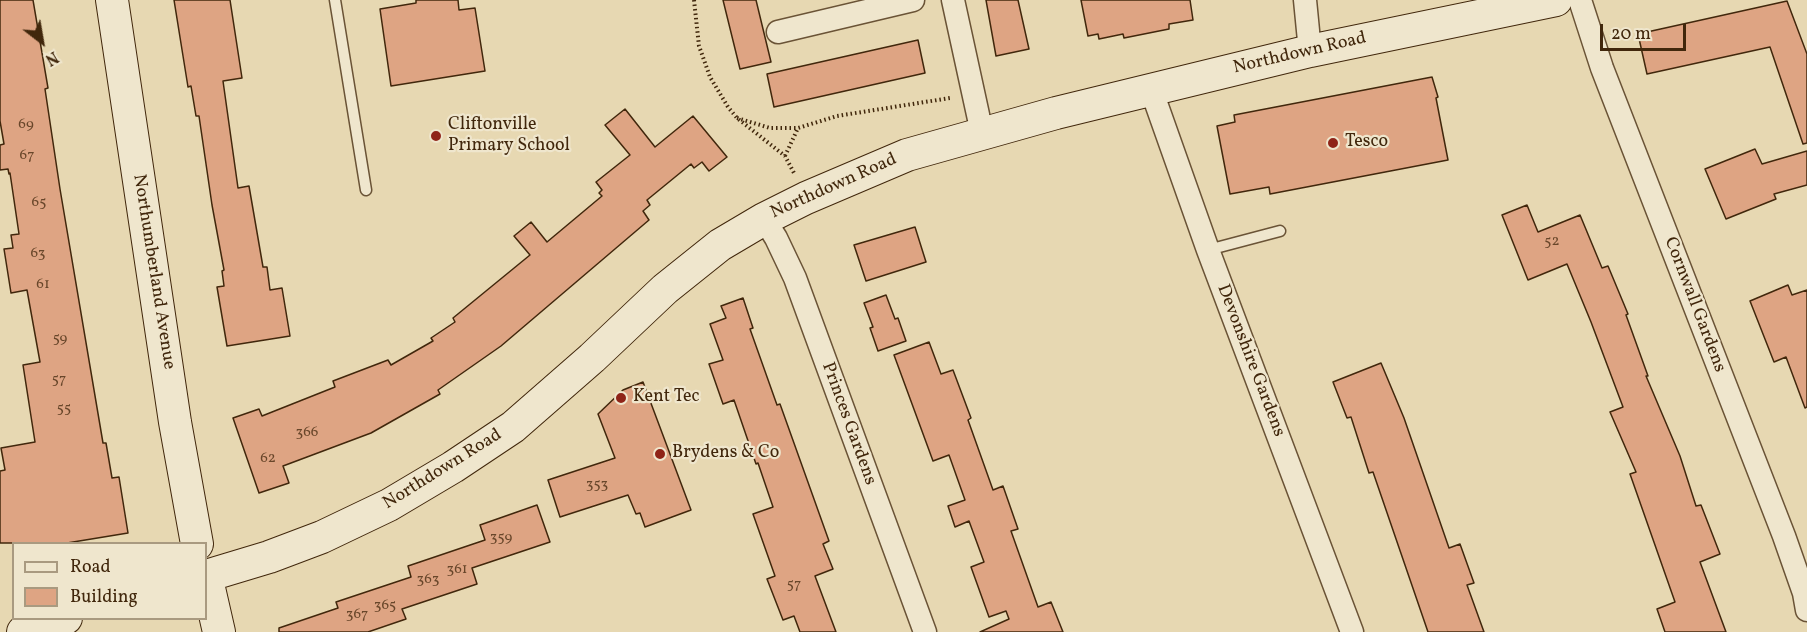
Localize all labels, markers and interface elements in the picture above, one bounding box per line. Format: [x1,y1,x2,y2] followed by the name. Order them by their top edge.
[12,12,72,72] north arrow
[1603,12,1688,50] scale bar
[1611,22,1651,47] text: 20 m
[1231,28,1369,80] street label: Northdown Road
[41,45,62,70] text: N
[448,115,570,158] place label: Cliftonville Primary School
[18,116,34,134] house number: 69
[429,129,443,143] marker: Cliftonville Primary School
[1345,132,1388,154] place label: Tesco
[1326,136,1340,150] marker: Tesco
[20,147,34,165] house number: 67
[767,149,901,225] street label: Northdown Road
[127,173,179,371] street label: Northumberland Avenue
[32,194,46,212] house number: 65
[1544,233,1560,251] house number: 52
[1658,234,1730,376] street label: Cornwall Gardens
[30,245,46,263] house number: 63
[36,276,50,294] house number: 61
[1211,282,1289,440] street label: Devonshire Gardens
[53,330,67,348] house number: 59
[816,360,880,488] street label: Princes Gardens
[52,371,66,389] house number: 57
[633,387,700,409] place label: Kent Tec
[614,391,628,405] marker: Kent Tec
[57,400,71,418] house number: 55
[296,424,318,442] house number: 366
[380,425,506,515] street label: Northdown Road
[672,443,779,465] place label: Brydens & Co
[653,447,667,461] marker: Brydens & Co
[260,450,276,468] house number: 62
[586,476,608,494] house number: 353
[490,529,512,547] house number: 359
[12,542,207,620] legend
[70,555,111,580] text: Road
[446,561,468,579] house number: 361
[417,571,439,589] house number: 363
[787,576,801,594] house number: 57
[70,585,138,610] text: Building
[374,597,396,615] house number: 365
[346,606,368,624] house number: 367

